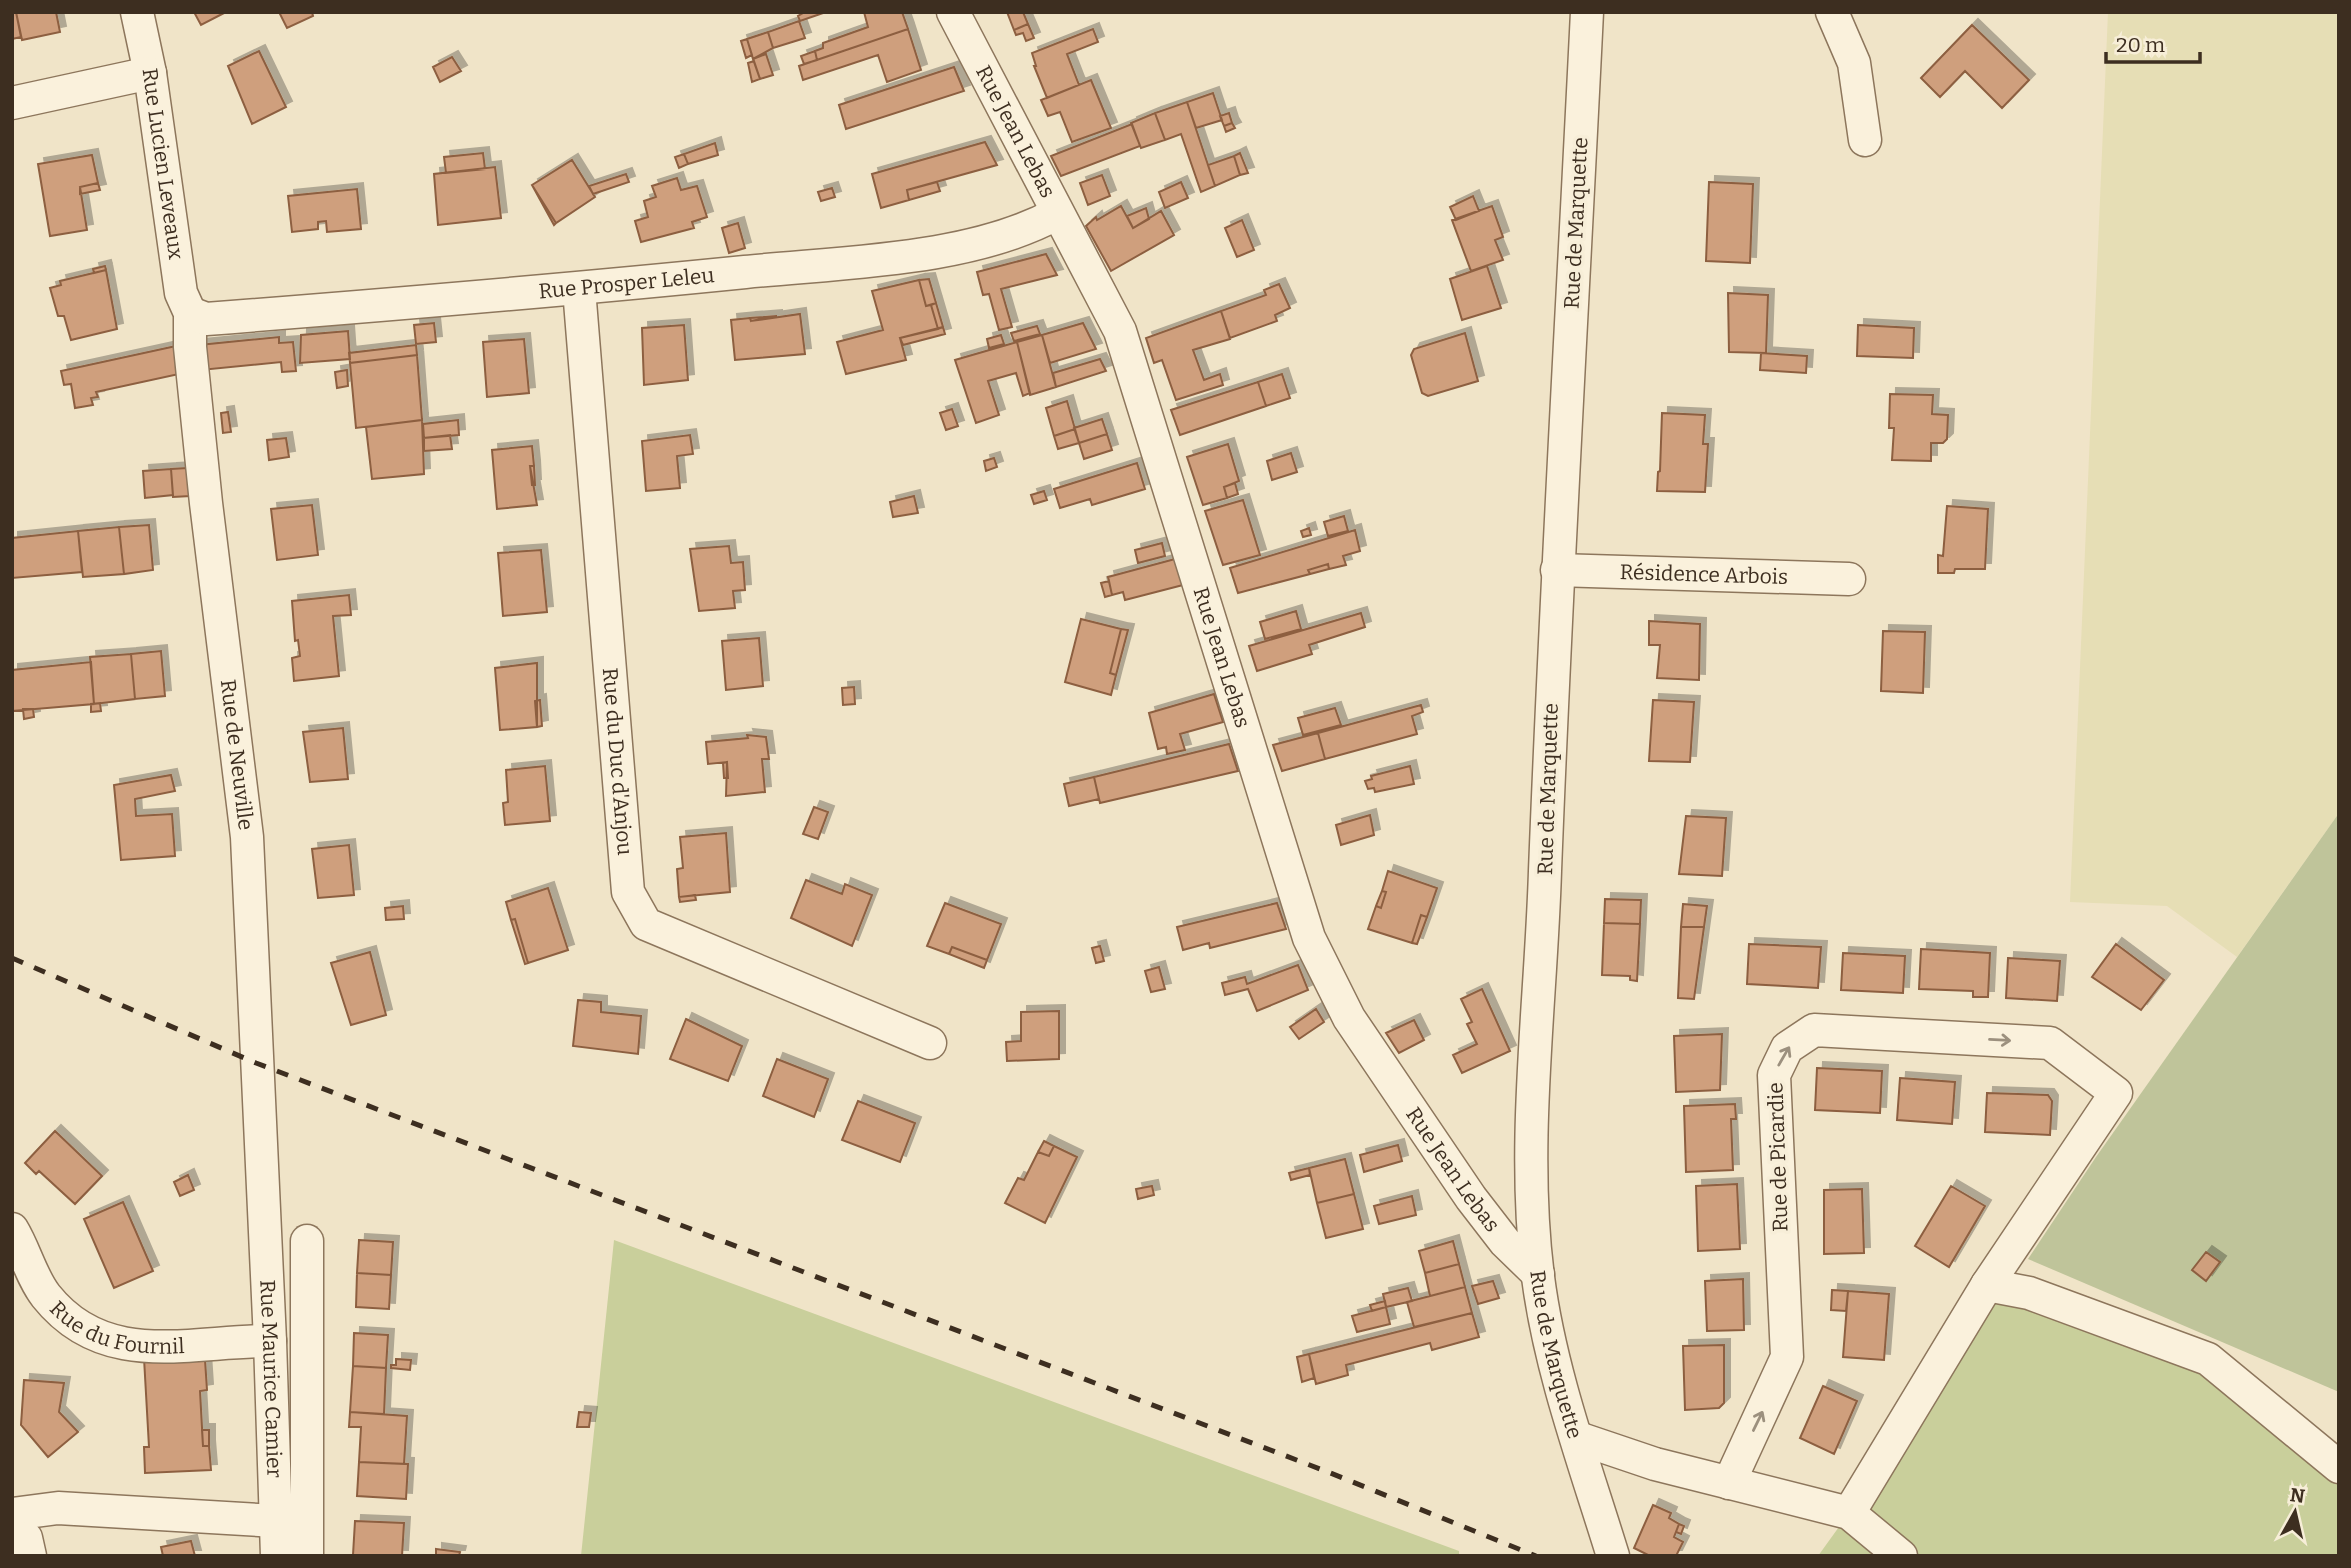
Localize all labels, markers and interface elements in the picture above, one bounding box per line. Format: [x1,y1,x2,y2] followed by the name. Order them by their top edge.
[2106,21,2200,65] scale bar
[2116,32,2165,58] text: 20 m
[970,61,1061,202] street label: Rue Jean Lebas
[136,66,189,261] street label: Rue Lucien Leveaux
[1559,136,1593,310] street label: Rue de Marquette
[537,262,716,304] street label: Rue Prosper Leleu
[1619,559,1789,590] street label: Résidence Arbois
[1188,584,1256,731] street label: Rue Jean Lebas
[597,667,638,856] street label: Rue du Duc d'Anjou
[215,678,259,832] street label: Rue de Neuville
[1532,703,1564,875] street label: Rue de Marquette
[1988,1034,2011,1047] one-way arrow
[1777,1046,1791,1066] one-way arrow
[1762,1082,1794,1232] street label: Rue de Picardie
[1400,1102,1505,1237] street label: Rue Jean Lebas
[1524,1269,1588,1442] street label: Rue de Marquette
[254,1279,287,1478] street label: Rue Maurice Camier
[44,1296,185,1360] street label: Rue du Fournil
[1752,1411,1766,1432] one-way arrow
[2260,1477,2330,1547] north arrow
[2288,1483,2306,1508] text: N

